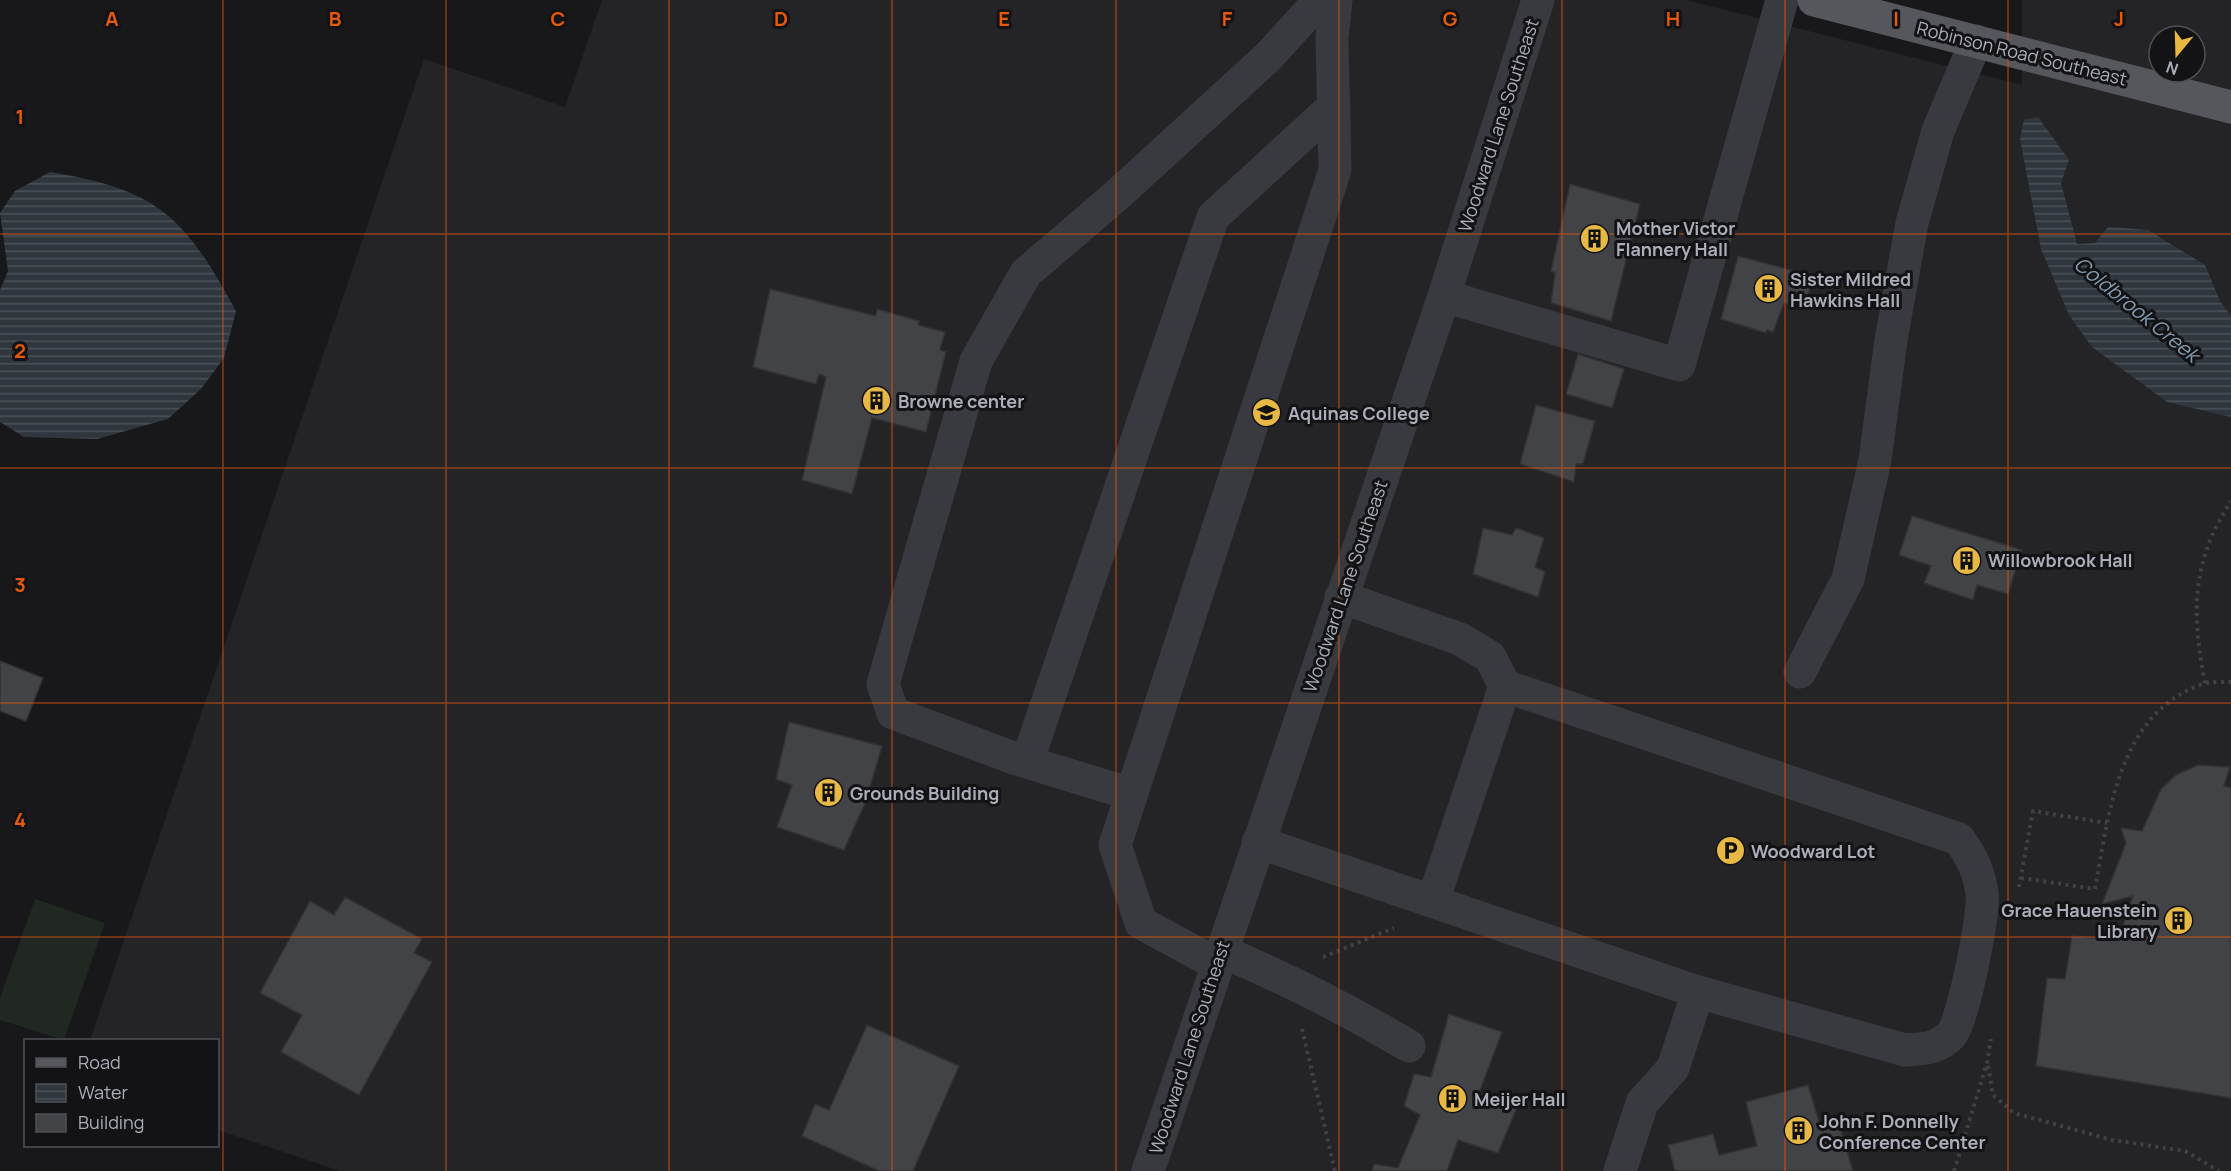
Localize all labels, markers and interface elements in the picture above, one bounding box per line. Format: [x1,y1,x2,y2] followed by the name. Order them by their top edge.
[105,5,119,32] text: A
[329,5,342,32] text: B
[551,5,565,32] text: C
[774,5,788,32] text: D
[998,5,1010,32] text: E
[1222,5,1233,32] text: F
[1443,5,1458,32] text: G
[1666,5,1680,32] text: H
[1893,5,1899,32] text: I
[2114,5,2124,32] text: J
[1452,15,1544,235] street label: Woodward Lane Southeast
[1915,15,2129,91] street label: Robinson Road Southeast
[2147,24,2207,84] north arrow
[2163,56,2181,80] text: N
[16,103,24,130] text: 1
[1616,216,1735,261] place label: Mother Victor Flannery Hall
[1579,222,1611,254] building icon: Mother Victor Flannery Hall
[2069,250,2208,370] water label: Coldbrook Creek
[1790,267,1911,312] place label: Sister Mildred Hawkins Hall
[1753,273,1785,305] building icon: Sister Mildred Hawkins Hall
[14,337,26,364] text: 2
[861,385,893,417] building icon: Browne center
[898,389,1024,413] place label: Browne center
[1251,397,1283,429] school or university icon: Aquinas College
[1288,401,1430,425] place label: Aquinas College
[1297,477,1393,695] street label: Woodward Lane Southeast
[1951,544,1983,576] building icon: Willowbrook Hall
[1988,548,2133,572] place label: Willowbrook Hall
[14,571,26,598] text: 3
[813,777,845,809] building icon: Grounds Building
[850,781,999,805] place label: Grounds Building
[14,806,26,833] text: 4
[1714,835,1746,867] parking icon: Woodward Lot
[1751,839,1875,863] place label: Woodward Lot
[2001,898,2157,943] place label: Grace Hauenstein Library
[2162,904,2194,936] building icon: Grace Hauenstein Library
[1143,937,1235,1157] street label: Woodward Lane Southeast
[24,1039,219,1147] legend
[78,1050,121,1074] text: Road
[78,1080,128,1104] text: Water
[1437,1083,1469,1115] building icon: Meijer Hall
[1474,1087,1566,1111] place label: Meijer Hall
[1819,1109,1986,1154] place label: John F. Donnelly Conference Center
[78,1110,144,1134] text: Building
[1782,1115,1814,1147] building icon: John F. Donnelly Conference Center

